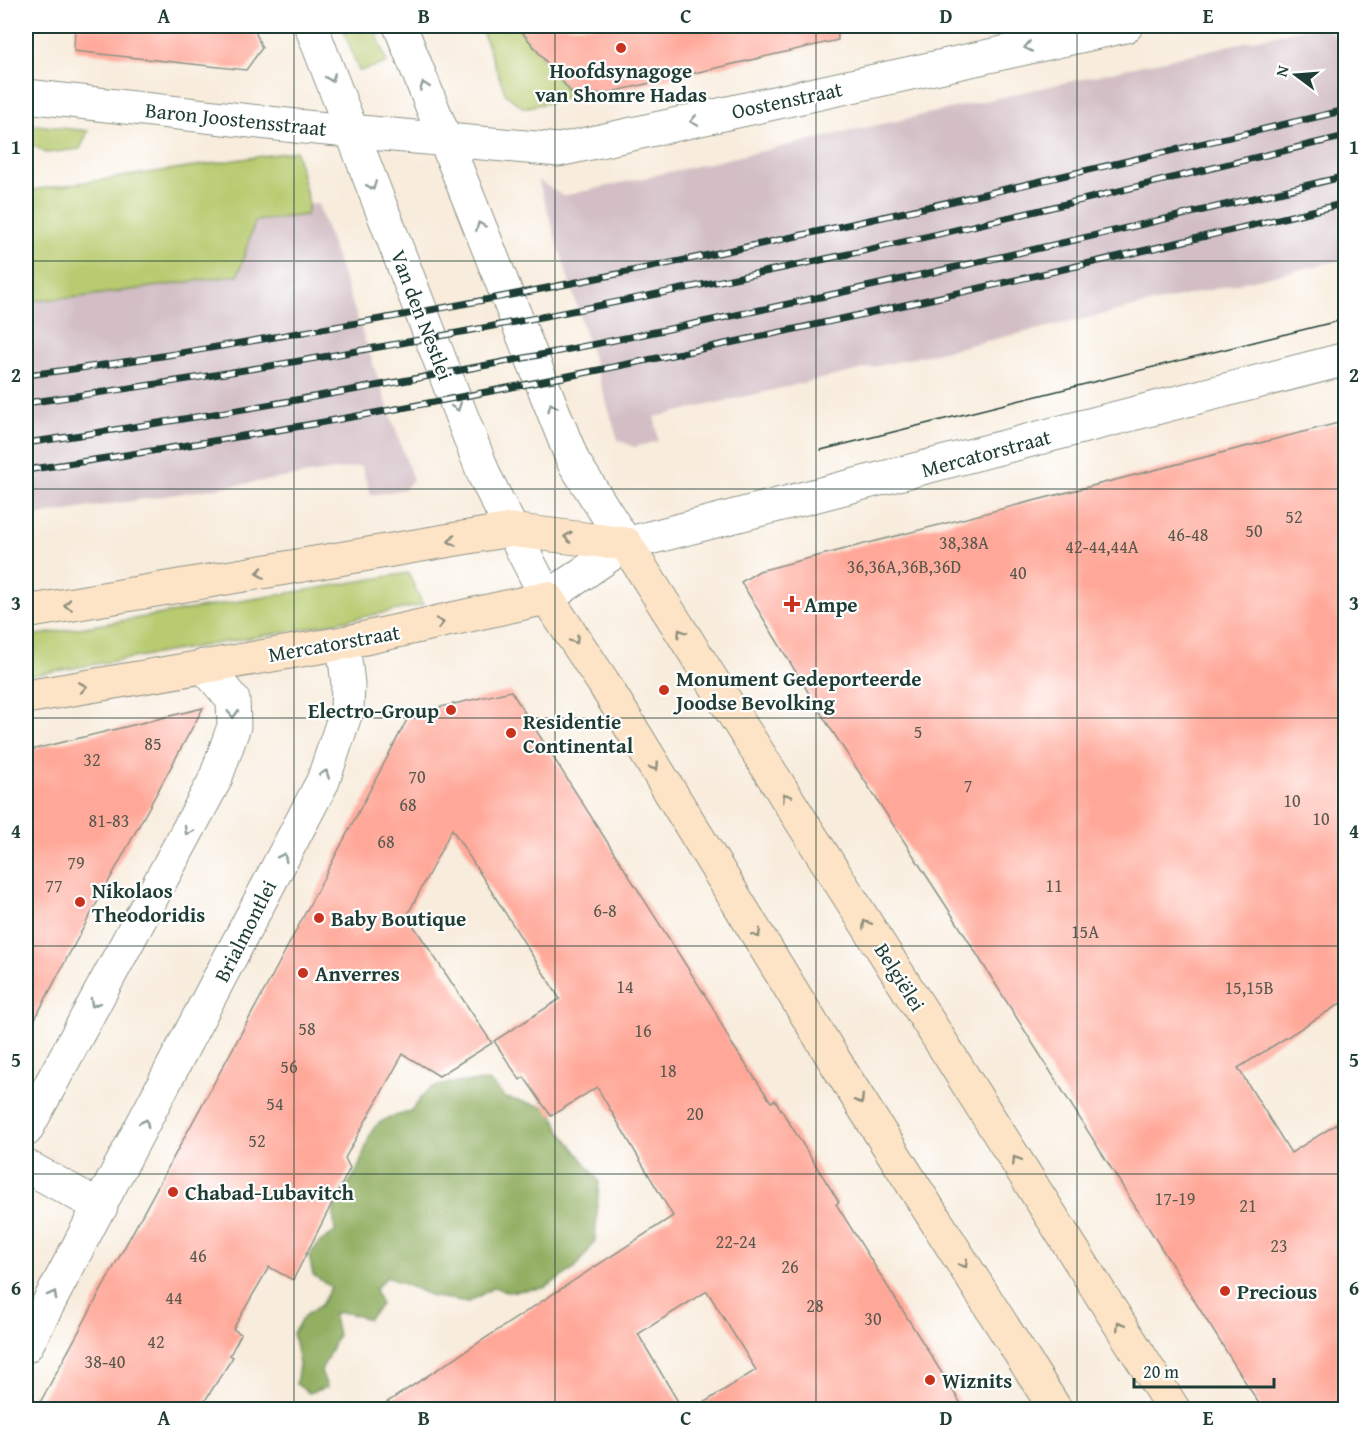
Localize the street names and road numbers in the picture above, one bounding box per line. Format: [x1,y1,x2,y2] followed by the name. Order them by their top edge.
[729,73,846,127] street label: Oostenstraat
[144,94,329,144] street label: Baron Joostensstraat
[383,245,461,385] street label: Van den Nestlei
[918,421,1055,485] street label: Mercatorstraat
[266,616,403,670] street label: Mercatorstraat
[206,874,284,987] street label: Brialmontlei
[867,937,933,1017] street label: Belgiëlei

